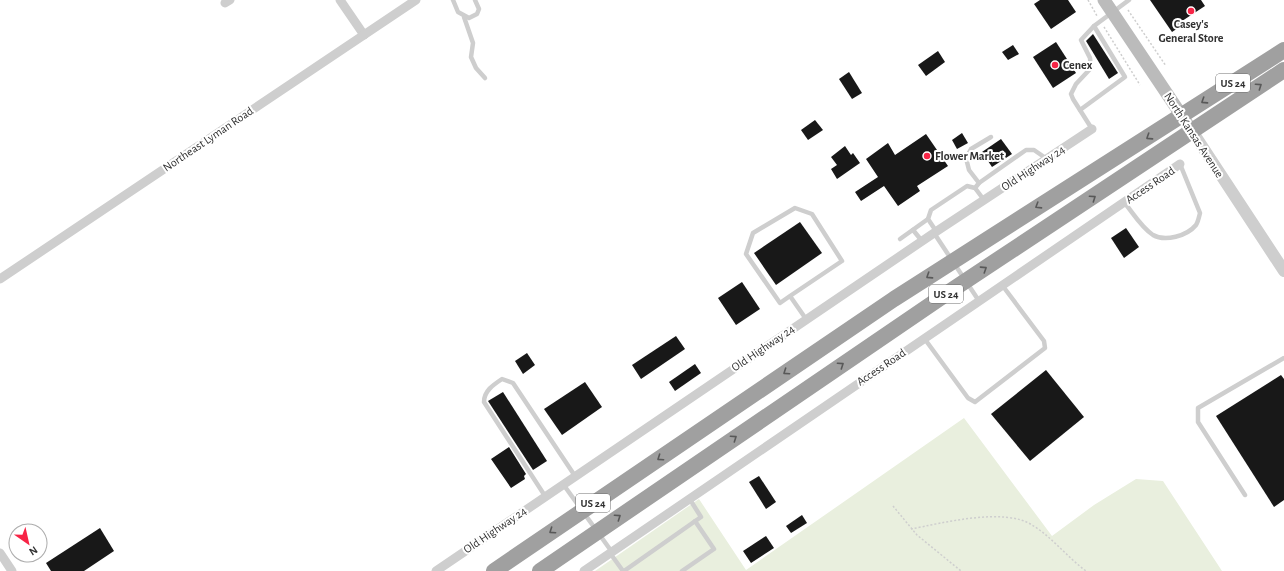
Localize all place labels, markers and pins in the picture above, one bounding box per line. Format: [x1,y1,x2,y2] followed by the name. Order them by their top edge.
[1186,6,1196,16] marker: Casey's General Store
[1158,18,1224,44] place label: Casey's General Store
[1063,59,1093,71] place label: Cenex
[1050,60,1060,70] marker: Cenex
[935,150,1004,162] place label: Flower Market
[922,151,932,161] marker: Flower Market

